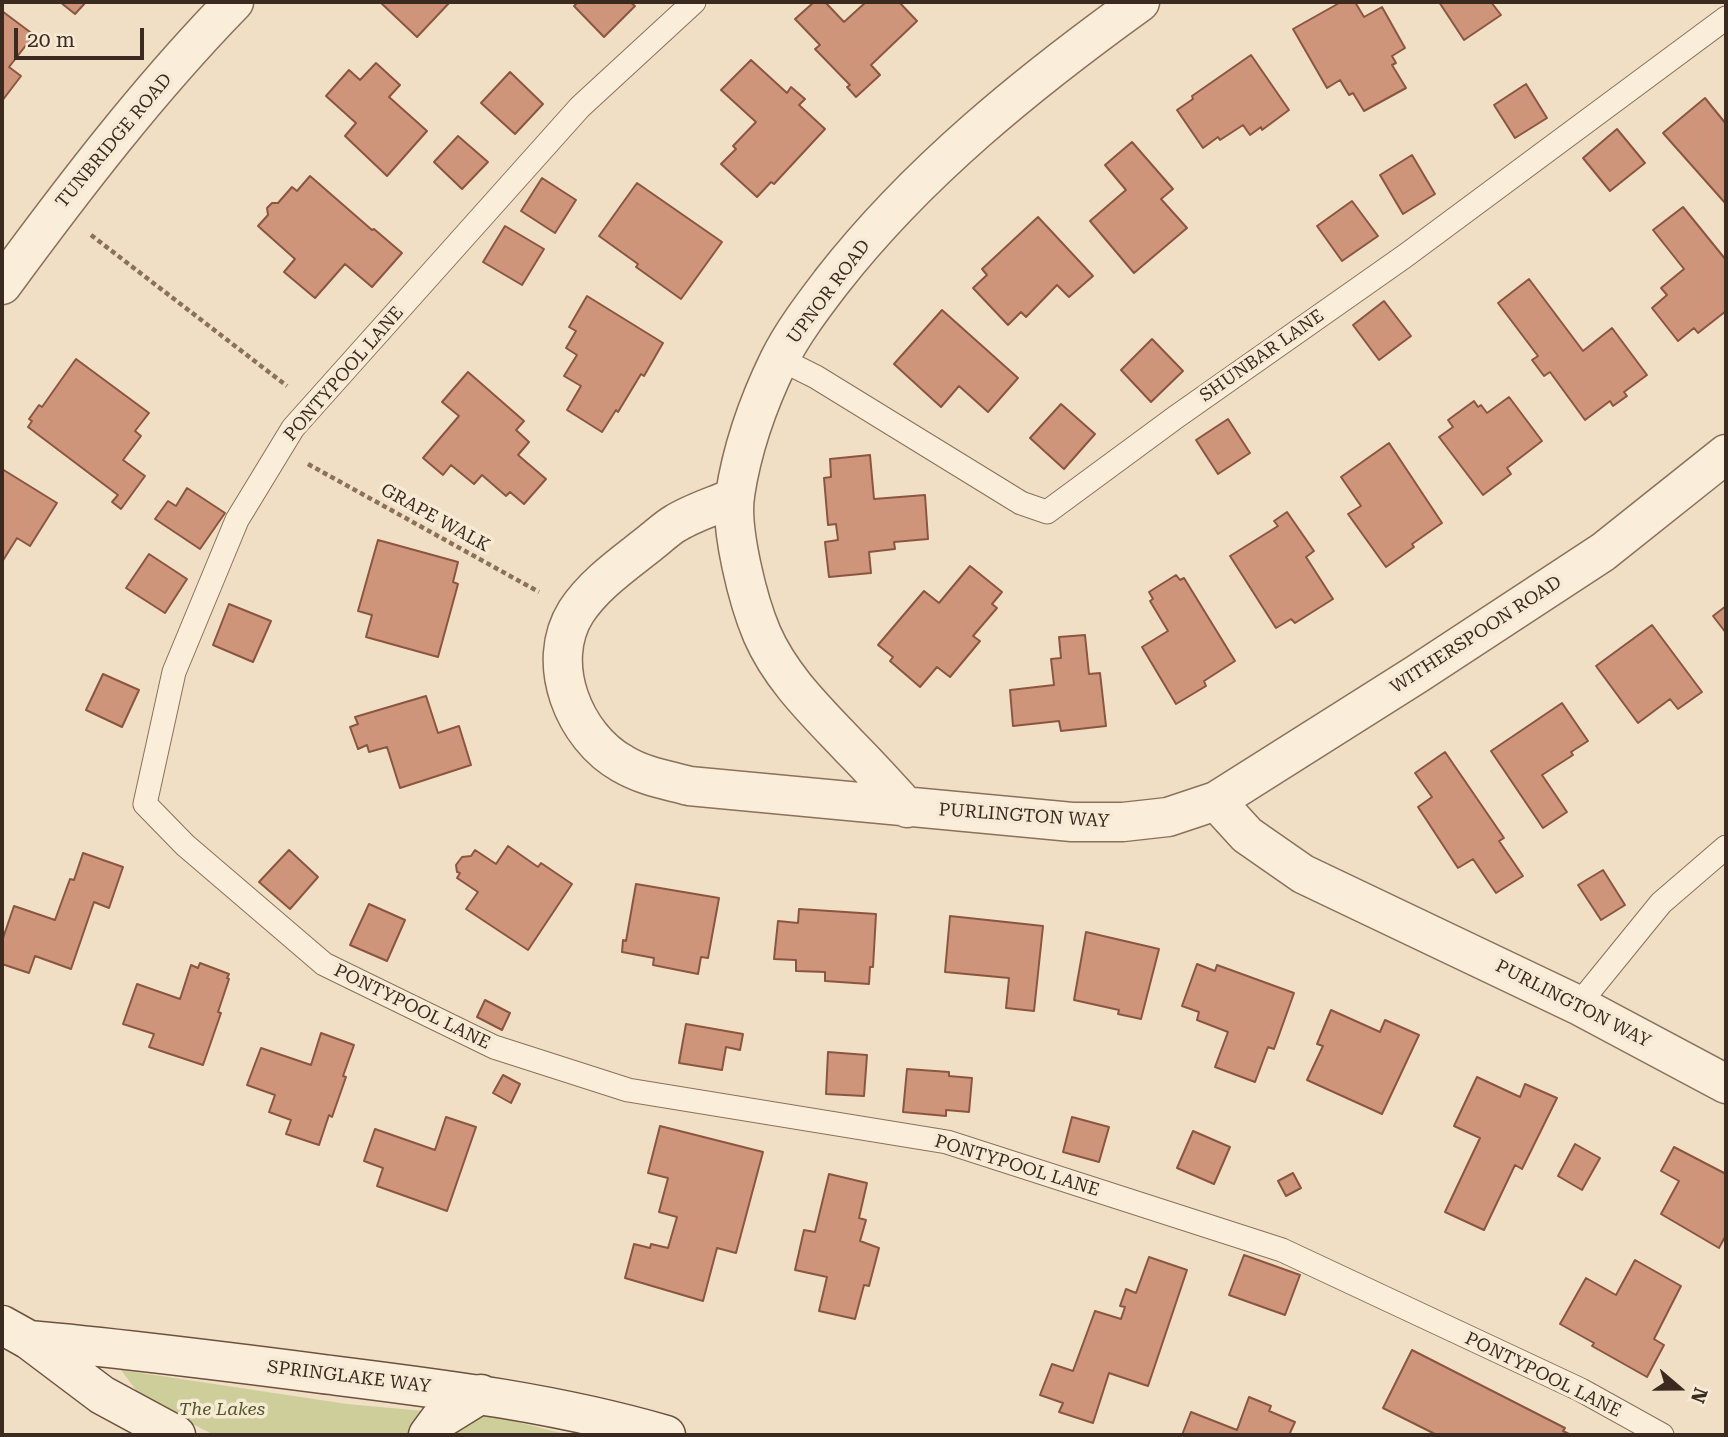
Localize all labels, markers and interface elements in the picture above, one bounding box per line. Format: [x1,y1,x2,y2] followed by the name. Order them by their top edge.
[18,14,147,58] scale bar
[27,28,75,52] text: 20 m
[51,69,177,213] street label: TUNBRIDGE ROAD
[783,236,875,348] street label: UPNOR ROAD
[280,302,408,446] street label: PONTYPOOL LANE
[1196,305,1328,407] street label: SHUNBAR LANE
[377,479,493,557] street label: GRAPE WALK
[1386,572,1566,698] street label: WITHERSPOON ROAD
[938,799,1110,833] street label: PURLINGTON WAY
[1492,956,1654,1052] street label: PURLINGTON WAY
[330,960,494,1054] street label: PONTYPOOL LANE
[932,1131,1102,1201] street label: PONTYPOOL LANE
[1461,1328,1625,1422] street label: PONTYPOOL LANE
[1644,1353,1714,1423] north arrow
[266,1356,432,1398] street label: SPRINGLAKE WAY
[1686,1385,1713,1406] text: N
[179,1399,265,1421] park label: The Lakes

